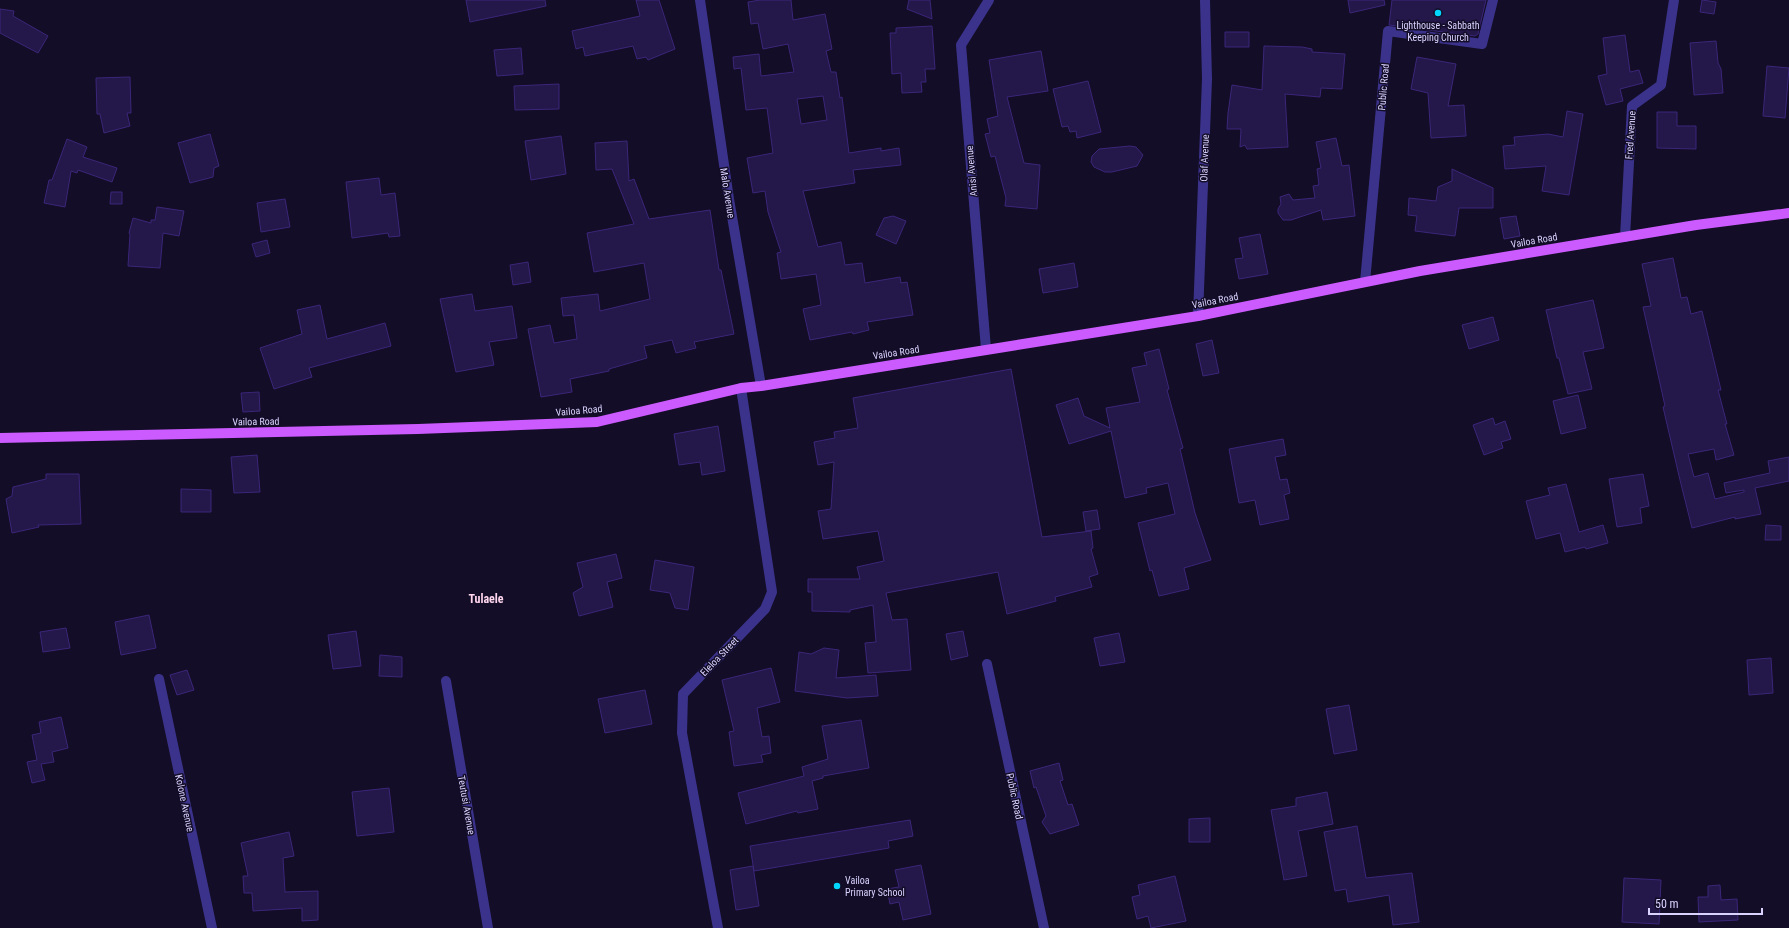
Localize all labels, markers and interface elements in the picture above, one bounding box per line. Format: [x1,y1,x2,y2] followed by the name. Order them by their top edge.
[1433,8,1443,18] marker: Lighthouse - Sabbath Keeping Church
[1396,20,1480,43] place label: Lighthouse - Sabbath Keeping Church
[1376,63,1391,111] street label: Public Road
[1623,110,1638,160] street label: Fred Avenue
[1198,134,1211,182] street label: Olaf Avenue
[964,145,979,197] street label: Anisi Avenue
[718,167,737,219] street label: Malo Avenue
[1510,231,1558,250] street label: Vailoa Road
[1191,291,1239,310] street label: Vailoa Road
[872,343,920,362] street label: Vailoa Road
[555,403,603,418] street label: Vailoa Road
[232,416,280,427] street label: Vailoa Road
[468,592,504,606] district label: Tulaele
[698,635,741,678] street label: Eleloa Street
[1004,772,1025,820] street label: Public Road
[173,773,196,833] street label: Kolone Avenue
[456,775,477,836] street label: Teutusi Avenue
[845,875,905,898] place label: Vailoa Primary School
[832,881,842,891] marker: Vailoa Primary School
[1649,890,1762,916] scale bar
[1655,897,1679,911] text: 50 m

